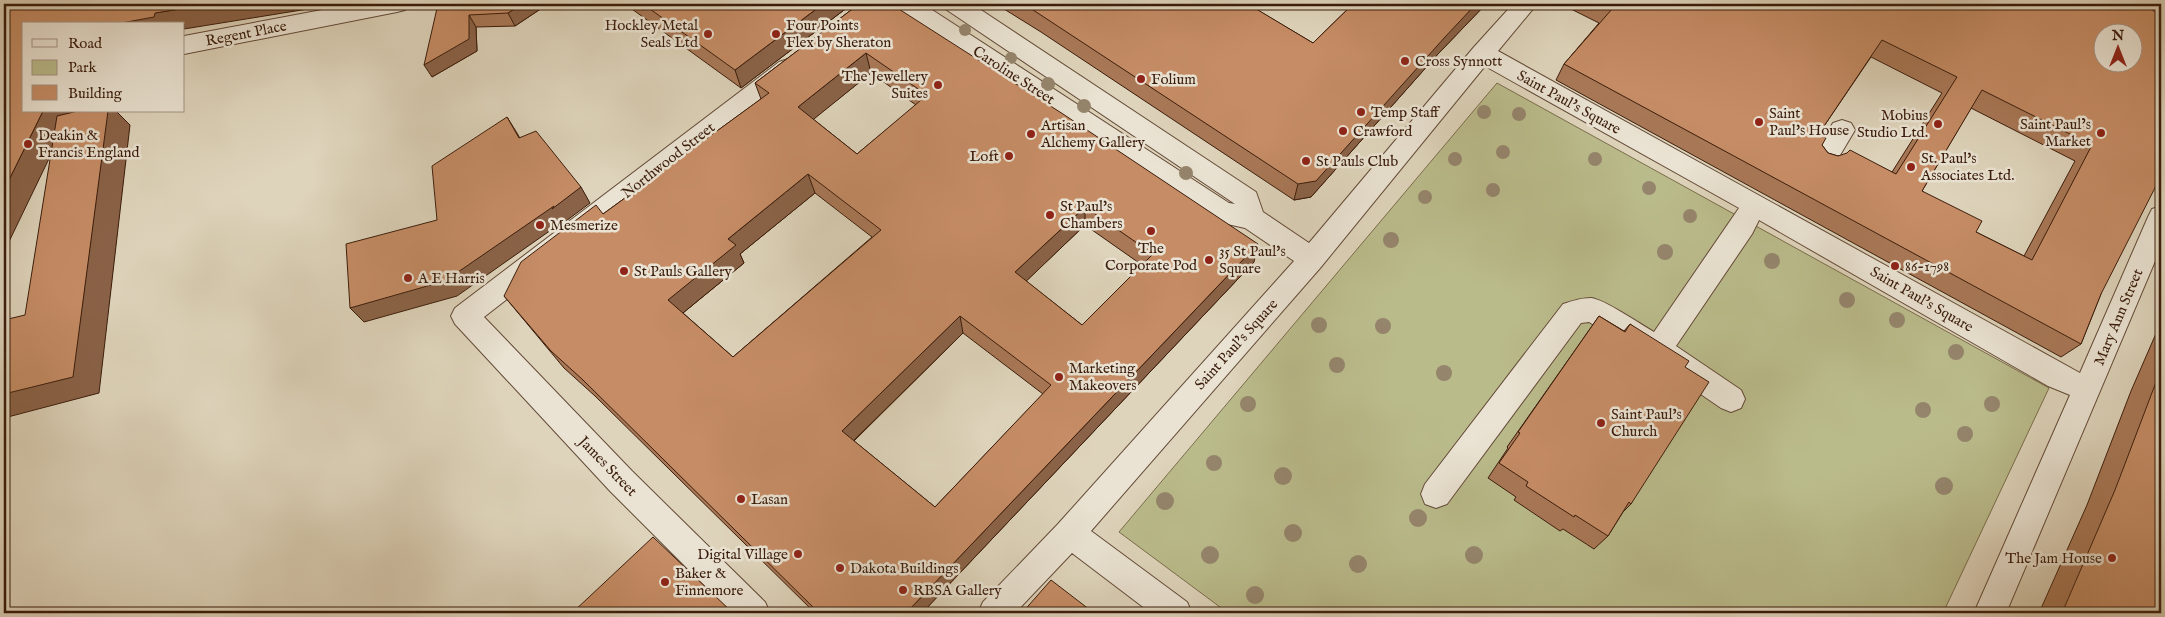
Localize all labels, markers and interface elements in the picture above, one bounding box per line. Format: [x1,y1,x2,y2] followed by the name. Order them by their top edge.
[204,16,288,51] street label: Regent Place
[605,16,699,52] place label: Hockley Metal Seals Ltd
[786,16,891,52] place label: Four Points Flex by Sheraton
[22,22,185,112] legend
[2092,22,2142,72] north arrow
[2111,27,2124,45] text: N
[702,28,714,40] marker: Hockley Metal Seals Ltd
[770,28,782,40] marker: Four Points Flex by Sheraton
[68,34,103,53] text: Road
[969,42,1058,109] street label: Caroline Street
[1415,52,1502,71] place label: Cross Synnott
[1399,55,1411,67] marker: Cross Synnott
[68,58,98,77] text: Park
[1513,66,1624,139] street label: Saint Paul's Square
[842,67,929,103] place label: The Jewellery Suites
[1151,70,1196,89] place label: Folium
[1135,73,1147,85] marker: Folium
[932,79,944,91] marker: The Jewellery Suites
[68,84,123,103] text: Building
[1371,103,1441,122] place label: Temp Staff
[1769,104,1849,140] place label: Saint Paul's House
[1355,106,1367,118] marker: Temp Staff
[1857,106,1928,142] place label: Mobius Studio Ltd.
[2020,115,2091,151] place label: Saint Paul’s Market
[1040,116,1146,152] place label: Artisan Alchemy Gallery
[1753,116,1765,128] marker: Saint Paul's House
[618,118,719,203] street label: Northwood Street
[1932,118,1944,130] marker: Mobius Studio Ltd.
[1353,122,1413,141] place label: Crawford
[1337,125,1349,137] marker: Crawford
[38,126,140,162] place label: Deakin & Francis England
[2095,127,2107,139] marker: Saint Paul’s Market
[1025,128,1037,140] marker: Artisan Alchemy Gallery
[22,138,34,150] marker: Deakin & Francis England
[970,147,999,166] place label: Loft
[1920,149,2014,185] place label: St. Paul's Associates Ltd.
[1003,150,1015,162] marker: Loft
[1316,152,1398,171] place label: St Pauls Club
[1300,155,1312,167] marker: St Pauls Club
[1905,161,1917,173] marker: St. Paul's Associates Ltd.
[1060,197,1122,233] place label: St Paul's Chambers
[1044,209,1056,221] marker: St Paul's Chambers
[550,216,618,235] place label: Mesmerize
[534,219,546,231] marker: Mesmerize
[1145,225,1157,237] marker: The Corporate Pod
[1105,239,1198,275] place label: The Corporate Pod
[1219,242,1286,278] place label: 35 St Paul's Square
[1203,254,1215,266] marker: 35 St Paul's Square
[1905,257,1949,276] place label: 86-1798
[1889,260,1901,272] marker: 86-1798
[634,262,733,281] place label: St Pauls Gallery
[1867,262,1977,337] street label: Saint Paul's Square
[618,265,630,277] marker: St Pauls Gallery
[2090,266,2147,369] street label: Mary Ann Street
[417,269,485,288] place label: A E Harris
[402,272,414,284] marker: A E Harris
[1191,295,1282,394] street label: Saint Paul's Square
[1069,359,1137,395] place label: Marketing Makeovers
[1053,371,1065,383] marker: Marketing Makeovers
[1611,405,1682,441] place label: Saint Paul's Church
[1595,417,1607,429] marker: Saint Paul's Church
[573,431,641,500] street label: James Street
[751,490,788,509] place label: Lasan
[735,493,747,505] marker: Lasan
[697,545,788,564] place label: Digital Village
[792,548,804,560] marker: Digital Village
[2005,549,2102,568] place label: The Jam House
[2106,552,2118,564] marker: The Jam House
[850,559,959,578] place label: Dakota Buildings
[834,562,846,574] marker: Dakota Buildings
[675,564,743,600] place label: Baker & Finnemore
[659,576,671,588] marker: Baker & Finnemore
[913,581,1002,600] place label: RBSA Gallery
[897,584,909,596] marker: RBSA Gallery

